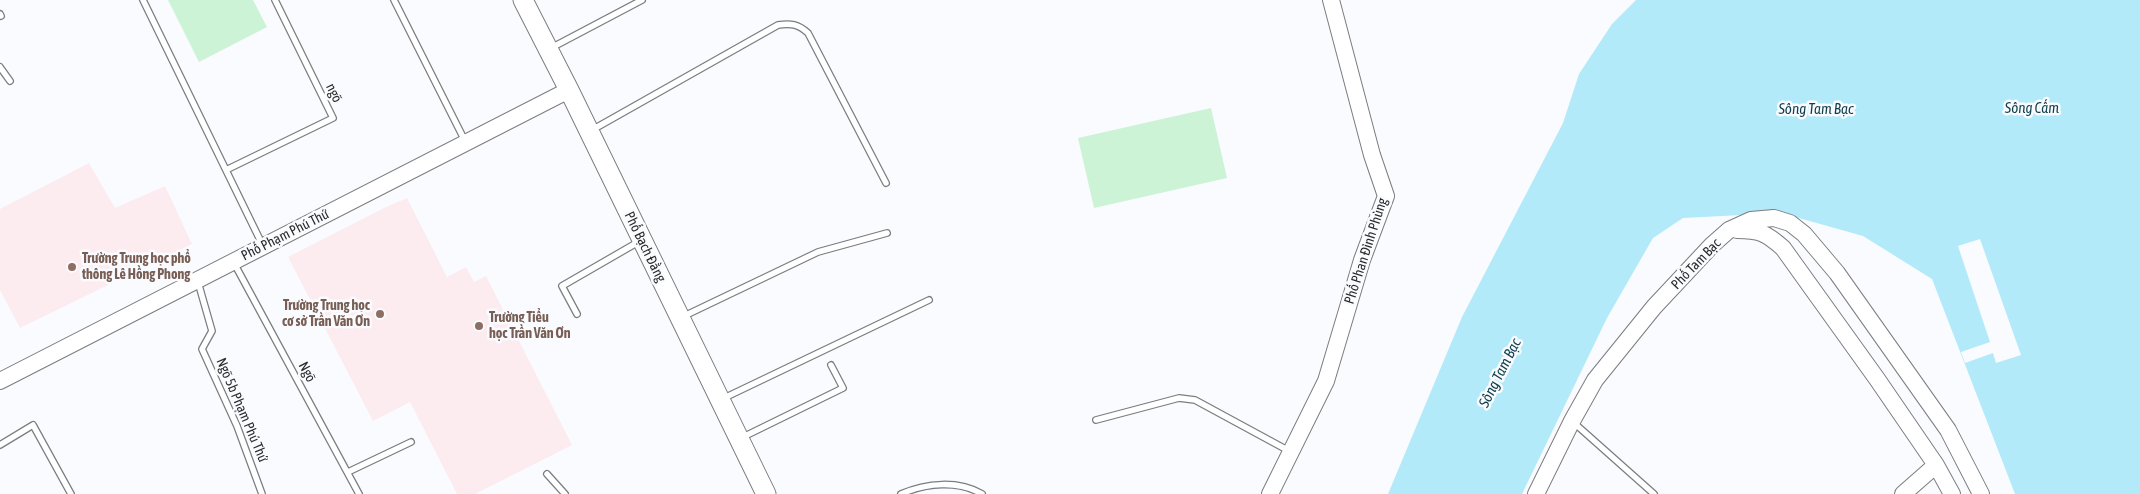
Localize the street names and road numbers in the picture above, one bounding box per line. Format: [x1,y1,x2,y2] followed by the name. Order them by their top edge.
[322,81,346,105] street label: ngõ
[1341,196,1391,306] street label: Phố Phan Đình Phùng
[238,206,332,264] street label: Phố Phạm Phú Thứ
[621,209,669,285] street label: Phố Bạch Đằng
[1668,235,1724,293] street label: Phố Tam Bạc
[212,355,272,465] street label: Ngõ 5b Phạm Phú Thứ
[295,359,319,385] street label: Ngõ

